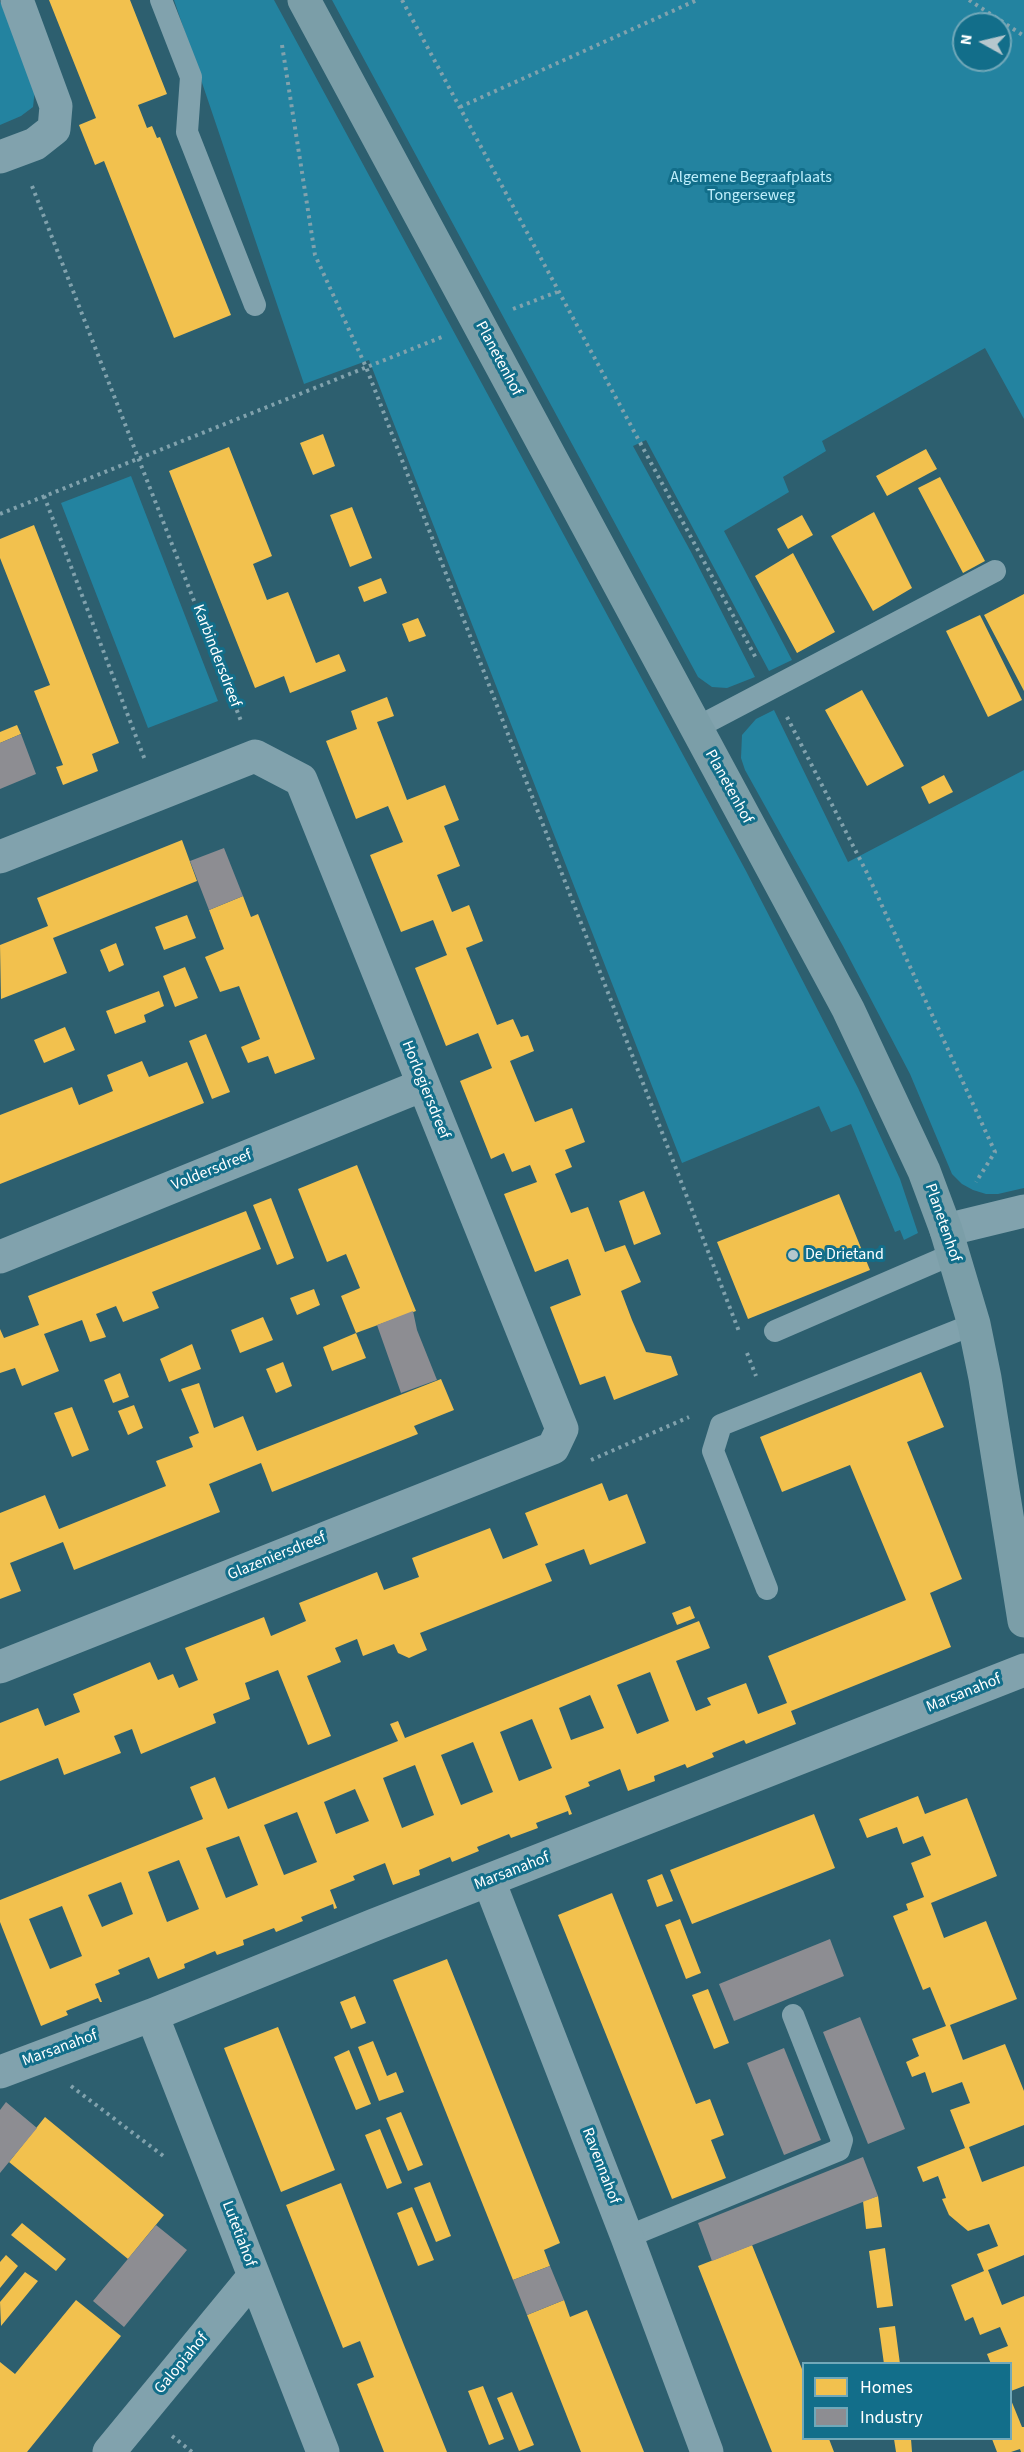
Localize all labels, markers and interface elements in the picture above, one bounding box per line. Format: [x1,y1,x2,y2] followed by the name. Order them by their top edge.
[952,12,1012,72] north arrow
[955,33,978,47] text: N
[670,168,832,206] park label: Algemene Begraafplaats Tongerseweg
[470,318,526,400] street label: Planetenhof
[188,602,244,710] street label: Karbindersdreef
[700,747,756,827] street label: Planetenhof
[397,1038,453,1142] street label: Horlogiersdreef
[169,1146,255,1196] street label: Voldersdreef
[920,1181,964,1265] street label: Planetenhof
[805,1245,884,1265] place label: De Drietand
[786,1248,800,1262] marker: De Drietand
[225,1529,329,1585] street label: Glazeniersdreef
[924,1670,1004,1718] street label: Marsanahof
[472,1849,552,1895] street label: Marsanahof
[20,2027,100,2071] street label: Marsanahof
[577,2125,623,2207] street label: Ravennahof
[217,2198,259,2270] street label: Lutetiahof
[151,2330,213,2398] street label: Galopiahof
[802,2362,1012,2440] legend
[860,2375,913,2400] text: Homes
[860,2405,923,2430] text: Industry

